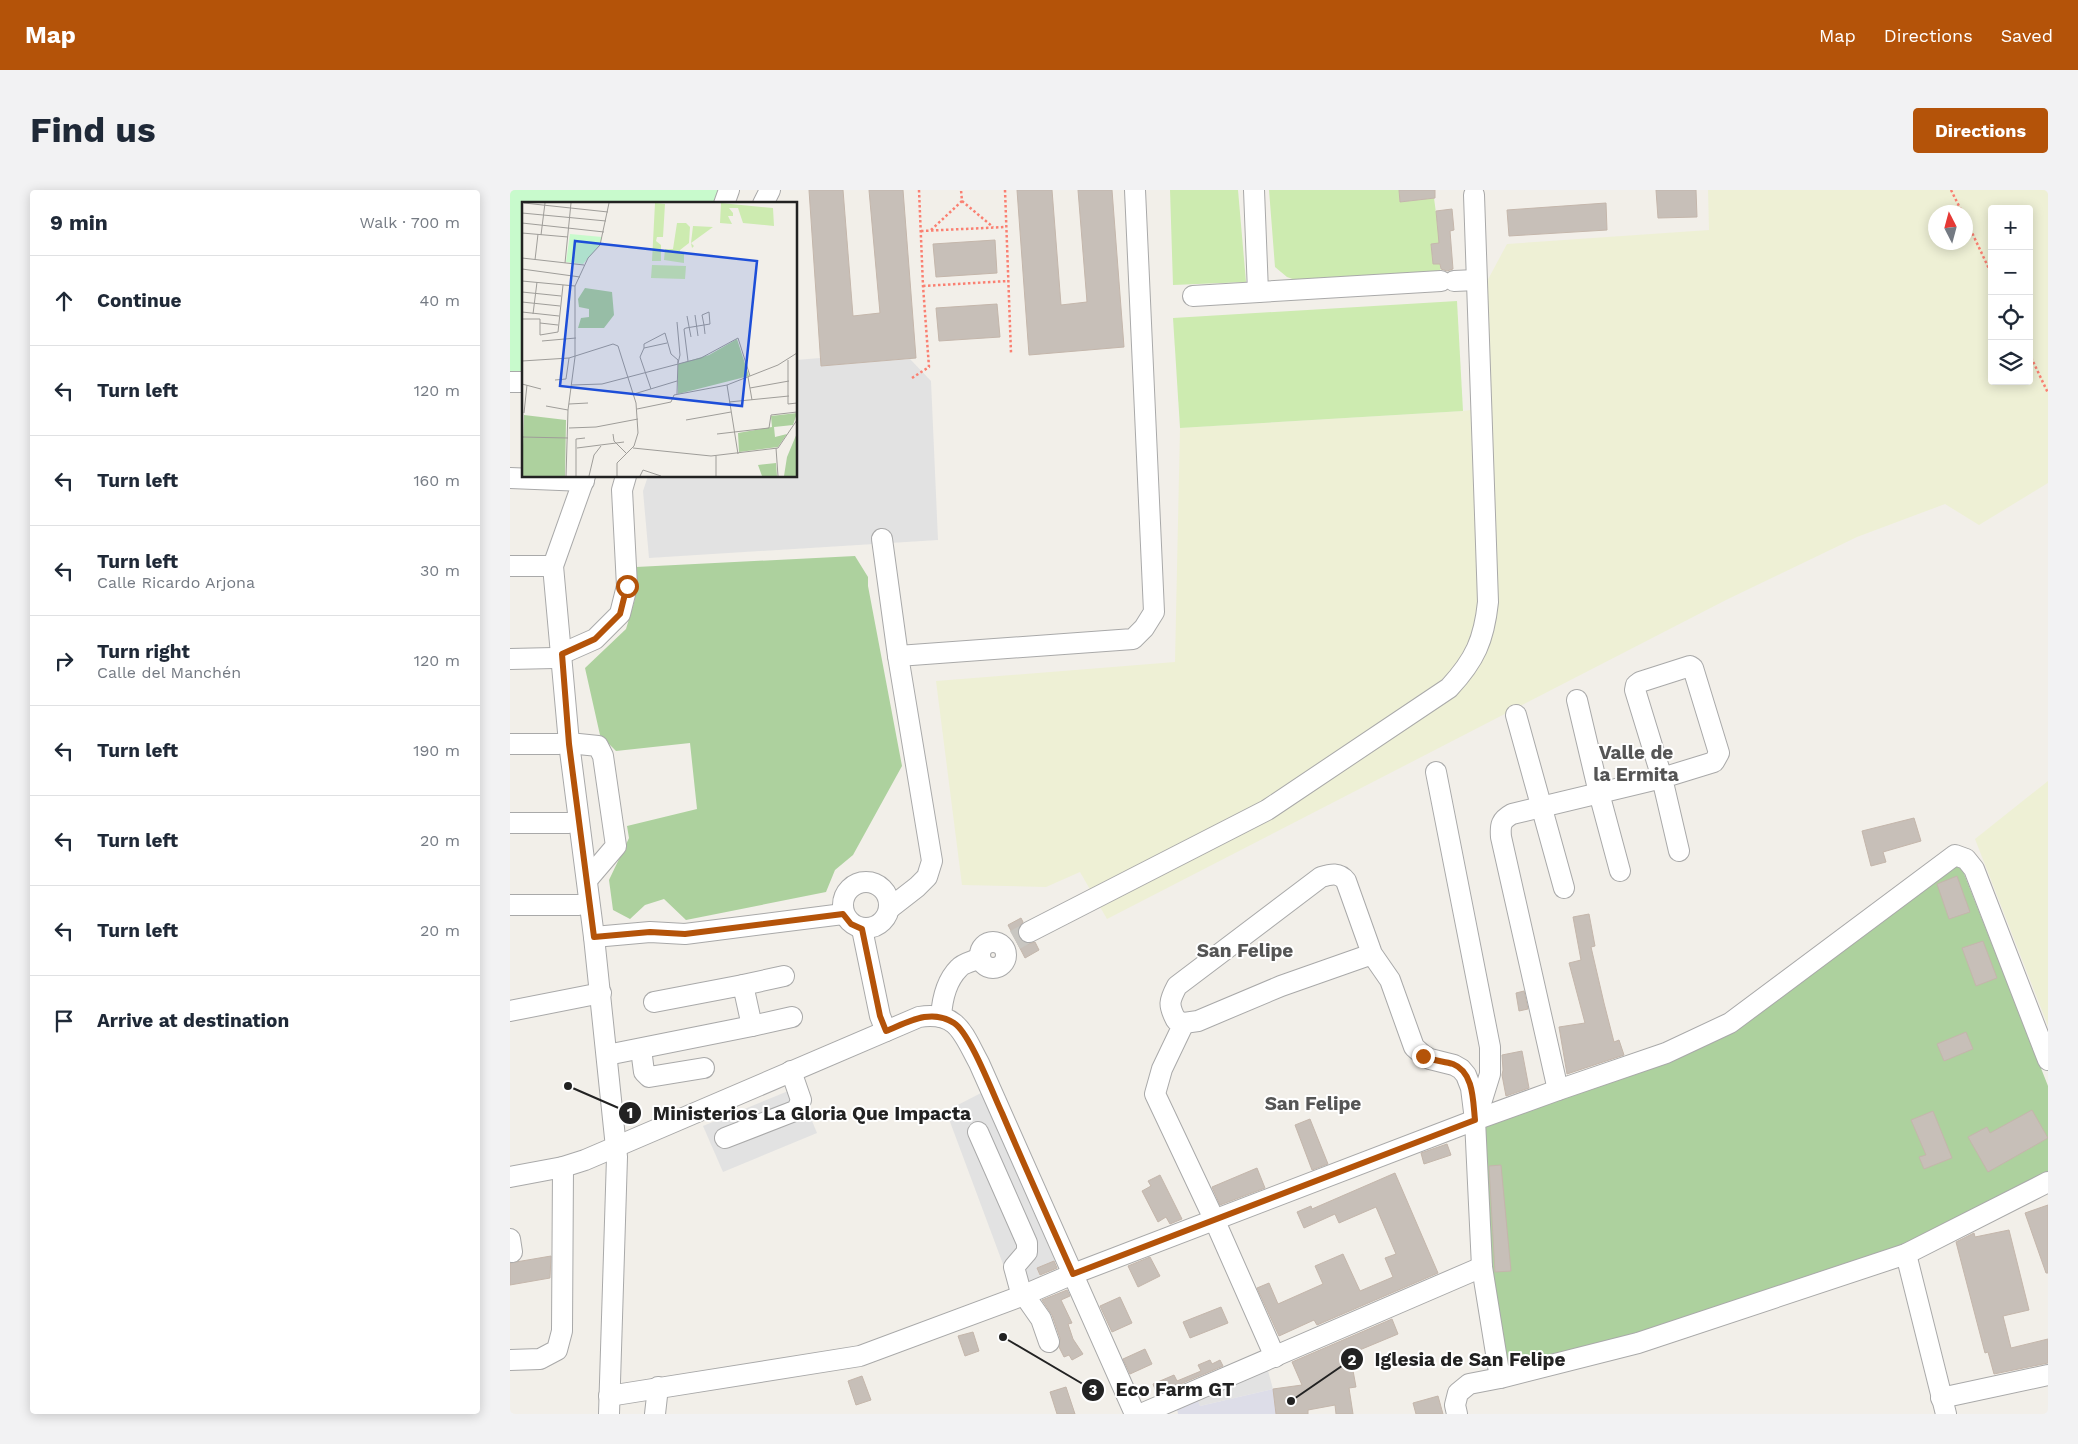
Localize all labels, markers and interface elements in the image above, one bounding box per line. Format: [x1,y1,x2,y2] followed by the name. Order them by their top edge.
[25,21,76,49] text: Map
[1819,25,1856,46] text: Map
[1884,25,1973,46] text: Directions
[2001,25,2053,46] text: Saved
[1913,108,2048,153] button: Directions
[30,109,156,151] text: Find us
[522,202,798,478] inset map
[1928,205,1973,250] north arrow
[1988,205,2033,385] map controls
[1988,205,2033,250] button: +
[50,210,108,235] text: 9 min
[359,213,460,232] text: Walk · 700 m
[1988,250,2033,295] button: −
[50,287,78,315] icon: ahead
[97,289,181,312] text: Continue
[420,291,460,310] text: 40 m
[1988,295,2033,340] button: locate
[1988,340,2033,385] button: layers
[50,377,78,405] icon: left
[97,379,178,402] text: Turn left
[414,381,460,400] text: 120 m
[50,467,78,495] icon: left
[97,469,178,492] text: Turn left
[413,471,460,490] text: 160 m
[97,550,178,573] text: Turn left
[50,557,78,585] icon: left
[420,561,460,580] text: 30 m
[97,573,255,592] text: Calle Ricardo Arjona
[616,575,639,598] route start
[97,640,190,663] text: Turn right
[50,647,78,675] icon: right
[414,651,460,670] text: 120 m
[97,663,241,682] text: Calle del Manchén
[50,737,78,765] icon: left
[97,739,178,762] text: Turn left
[413,741,460,760] text: 190 m
[1593,741,1679,786] district label: Valle de la Ermita
[50,827,78,855] icon: left
[97,829,178,852] text: Turn left
[420,831,460,850] text: 20 m
[50,917,78,945] icon: left
[97,919,178,942] text: Turn left
[420,921,460,940] text: 20 m
[1197,939,1293,962] district label: San Felipe
[50,1007,78,1035] icon: arrive
[97,1009,289,1032] text: Arrive at destination
[1412,1045,1435,1068] route end
[1265,1092,1361,1115] district label: San Felipe
[618,1096,981,1130] callout: Ministerios La Gloria Que Impacta
[653,1102,971,1125] text: Ministerios La Gloria Que Impacta
[627,1104,633,1122] text: 1
[1339,1342,1575,1376] callout: Iglesia de San Felipe
[1375,1348,1565,1371] text: Iglesia de San Felipe
[1348,1351,1357,1369] text: 2
[1080,1373,1244,1407] callout: Eco Farm GT
[1116,1378,1234,1401] text: Eco Farm GT
[1089,1381,1098,1399] text: 3

